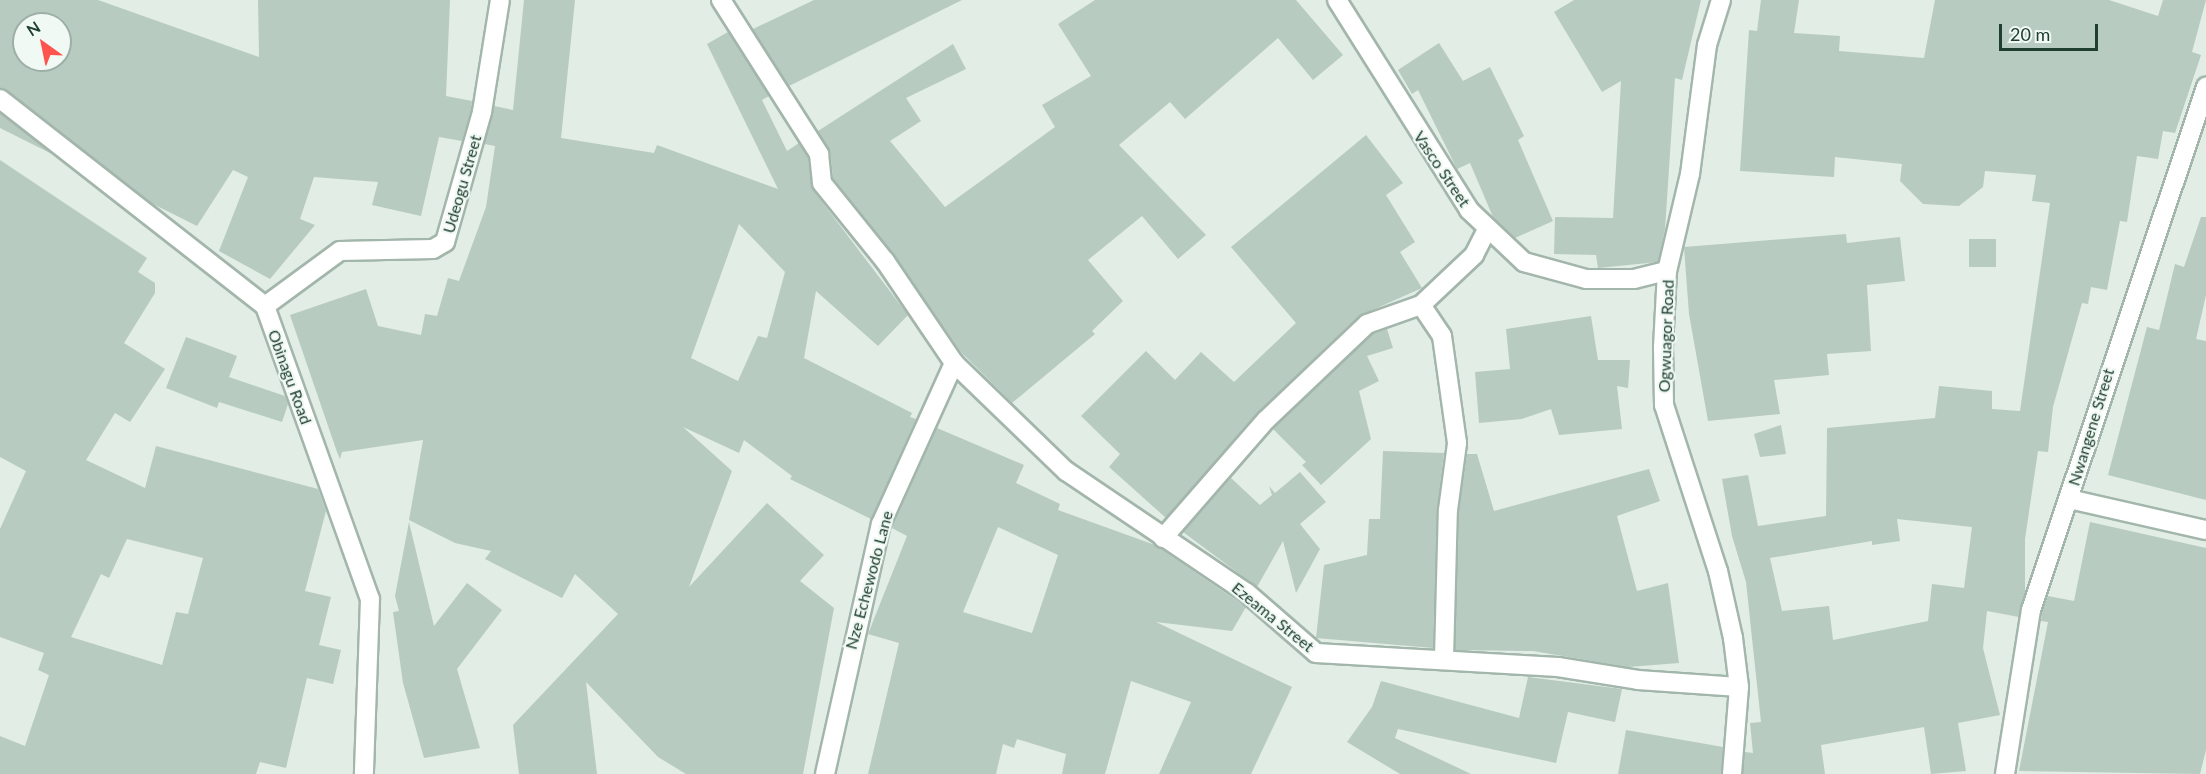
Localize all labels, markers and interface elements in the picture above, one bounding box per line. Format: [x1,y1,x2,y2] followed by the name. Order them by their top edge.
[12,12,72,72] north arrow
[2002,12,2101,50] scale bar
[23,17,43,39] text: N
[2010,23,2050,45] text: 20 m
[1410,127,1474,211] street label: Vasco Street
[439,133,485,235] street label: Udeogu Street
[1654,279,1678,393] street label: Ogwuagor Road
[264,327,316,427] street label: Obinagu Road
[2064,366,2118,488] street label: Nwangene Street
[841,509,897,651] street label: Nze Echewodo Lane
[1228,578,1318,656] street label: Ezeama Street

